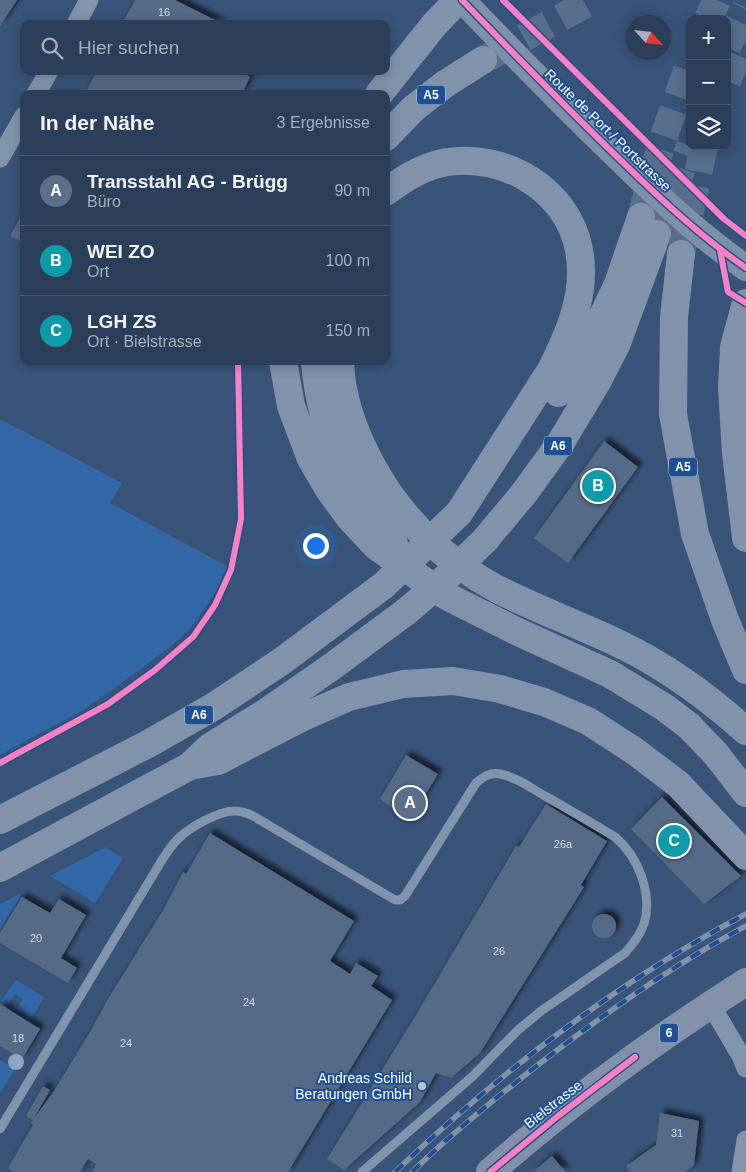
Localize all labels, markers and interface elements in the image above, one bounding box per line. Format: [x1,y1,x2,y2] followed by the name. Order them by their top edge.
[158,6,170,18] house number: 16
[626,15,671,60] north arrow
[686,15,731,150] map controls
[686,15,731,60] button: +
[20,20,390,75] search box
[38,34,66,62] icon: search
[78,37,179,58] text: Hier suchen
[686,60,731,105] button: −
[542,66,674,195] street label: Route de Port / Portstrasse
[417,86,445,104] road number: A5
[686,105,731,150] button: layers
[40,111,154,134] text: In der Nähe
[277,114,370,131] text: 3 Ergebnisse
[87,171,288,192] text: Transstahl AG - Brügg
[50,182,62,199] text: A
[334,182,370,199] text: 90 m
[87,193,121,210] text: Büro
[87,241,155,262] text: WEI ZO
[50,252,62,269] text: B
[326,252,370,269] text: 100 m
[87,263,109,280] text: Ort
[87,311,157,332] text: LGH ZS
[50,322,62,339] text: C
[326,322,370,339] text: 150 m
[87,333,202,350] text: Ort · Bielstrasse
[544,436,572,456] road number: A6
[669,458,697,477] road number: A5
[582,467,614,505] pin: B
[303,533,329,559] your location
[185,706,213,724] road number: A6
[394,784,426,822] pin: A
[658,822,690,860] pin: C
[554,838,573,850] house number: 26a
[30,932,42,944] house number: 20
[493,945,505,957] house number: 26
[243,996,255,1008] house number: 24
[660,1024,678,1042] road number: 6
[12,1032,24,1044] house number: 18
[120,1037,132,1049] house number: 24
[295,1070,412,1102] place label: Andreas Schild Beratungen GmbH
[521,1076,585,1131] street label: Bielstrasse
[416,1080,428,1092] marker: Andreas Schild Beratungen GmbH
[671,1127,683,1139] house number: 31

